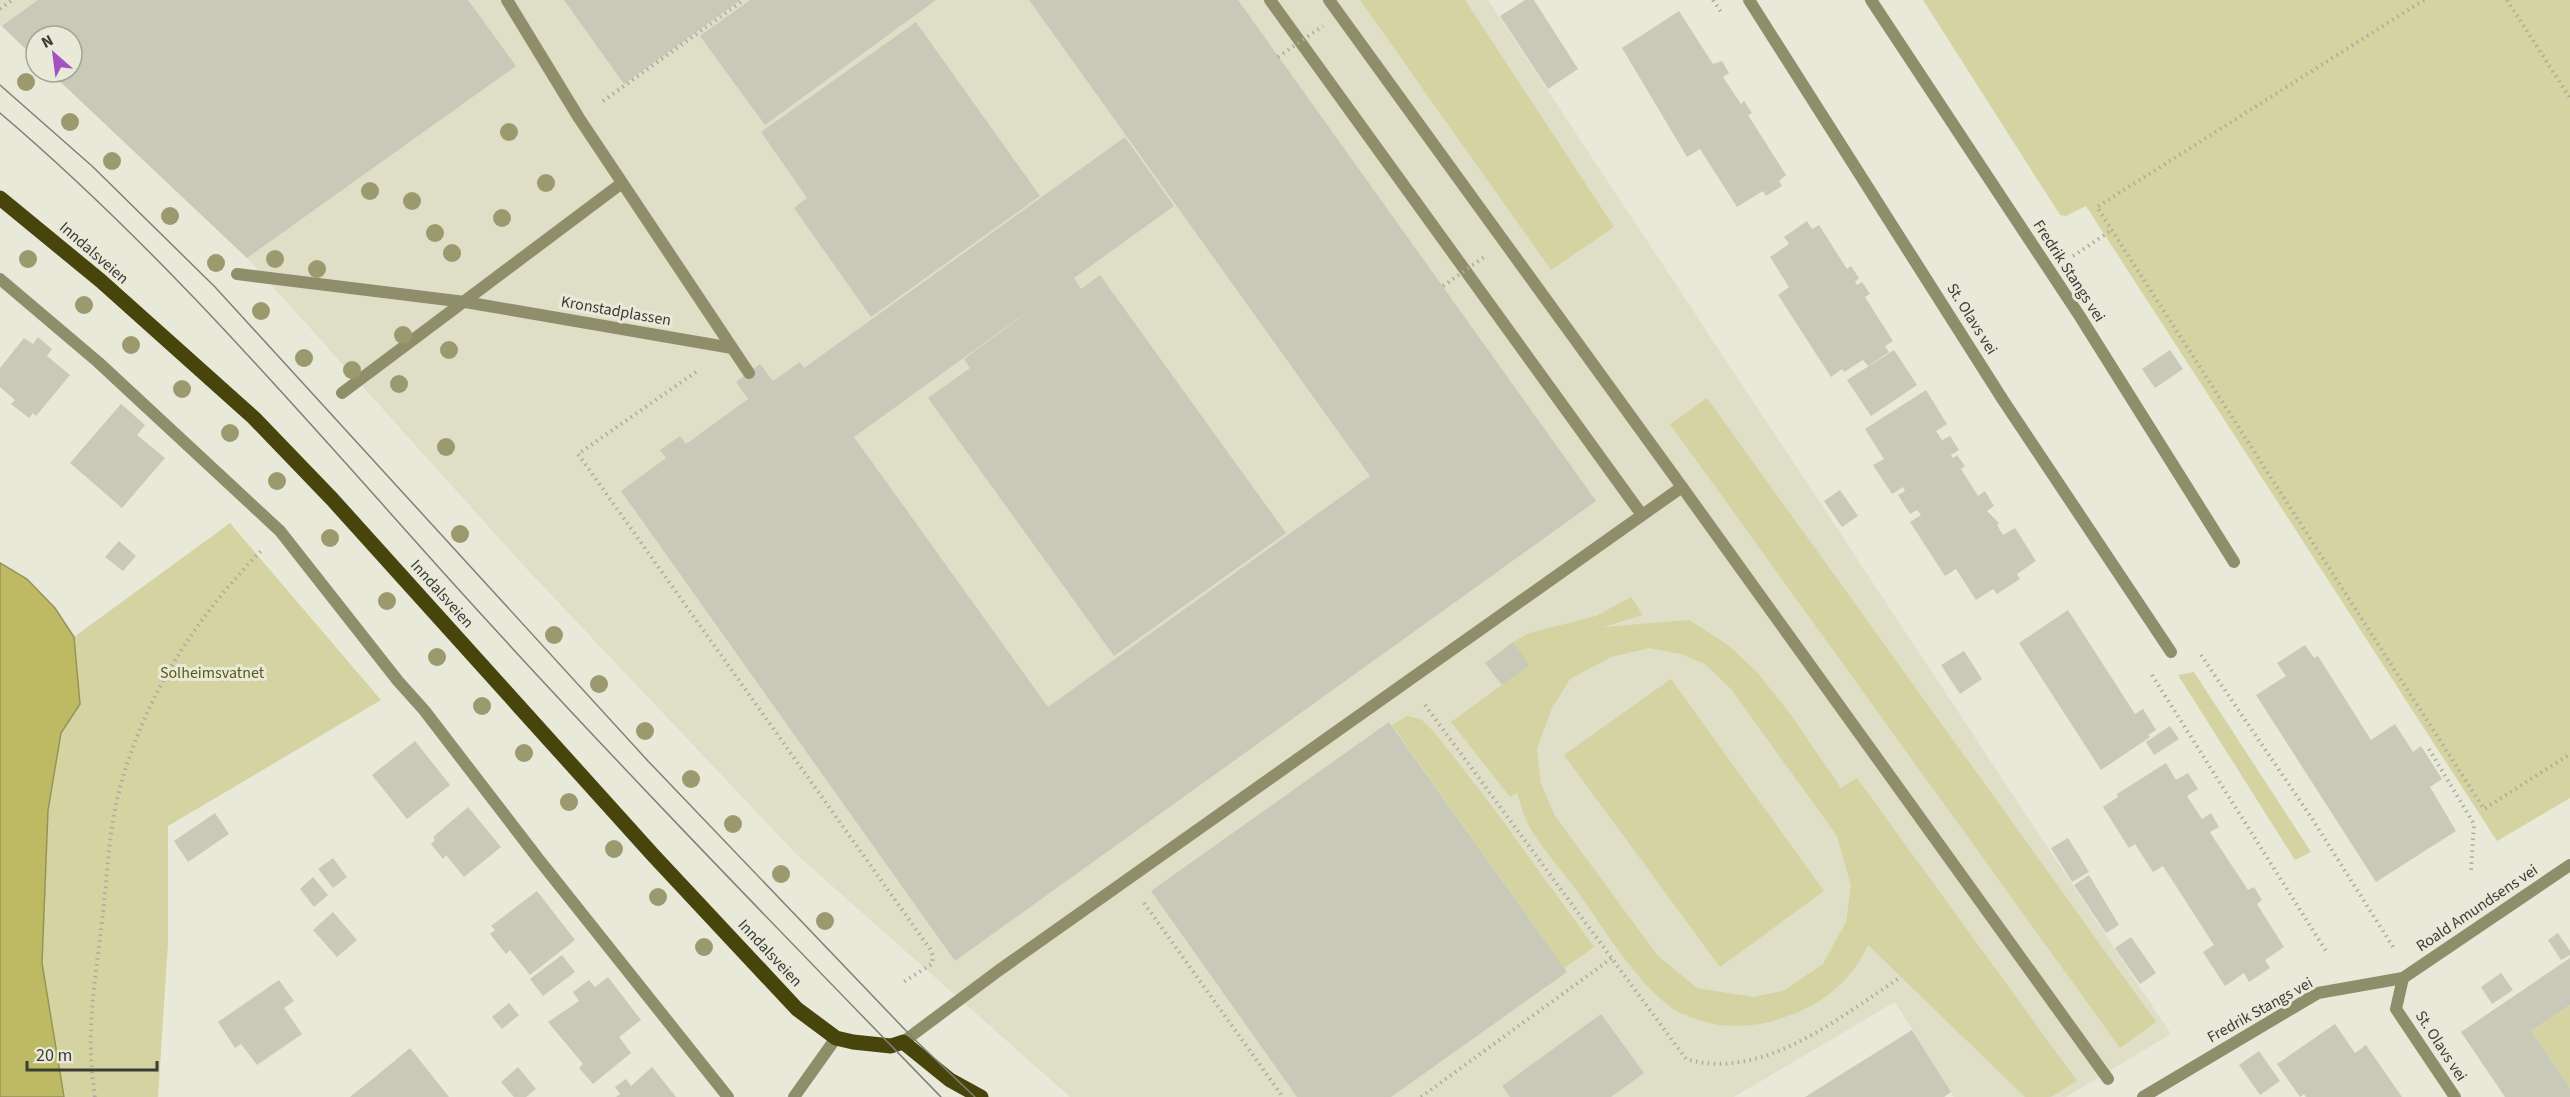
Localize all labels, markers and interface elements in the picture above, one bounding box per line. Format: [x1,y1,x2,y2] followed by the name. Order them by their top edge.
[24,24,84,84] north arrow
[38,29,57,54] text: N
[2028,216,2110,326] street label: Fredrik Stangs vei
[55,217,133,289] street label: Inndalsveien
[1941,279,2003,359] street label: St. Olavs vei
[559,290,673,332] street label: Kronstadplassen
[405,555,479,633] street label: Inndalsveien
[160,662,265,684] park label: Solheimsvatnet
[2412,859,2542,957] street label: Roald Amundsens vei
[733,914,807,992] street label: Inndalsveien
[2203,972,2317,1048] street label: Fredrik Stangs vei
[2410,1006,2472,1086] street label: St. Olavs vei
[27,1034,158,1072] scale bar
[36,1043,72,1068] text: 20 m

